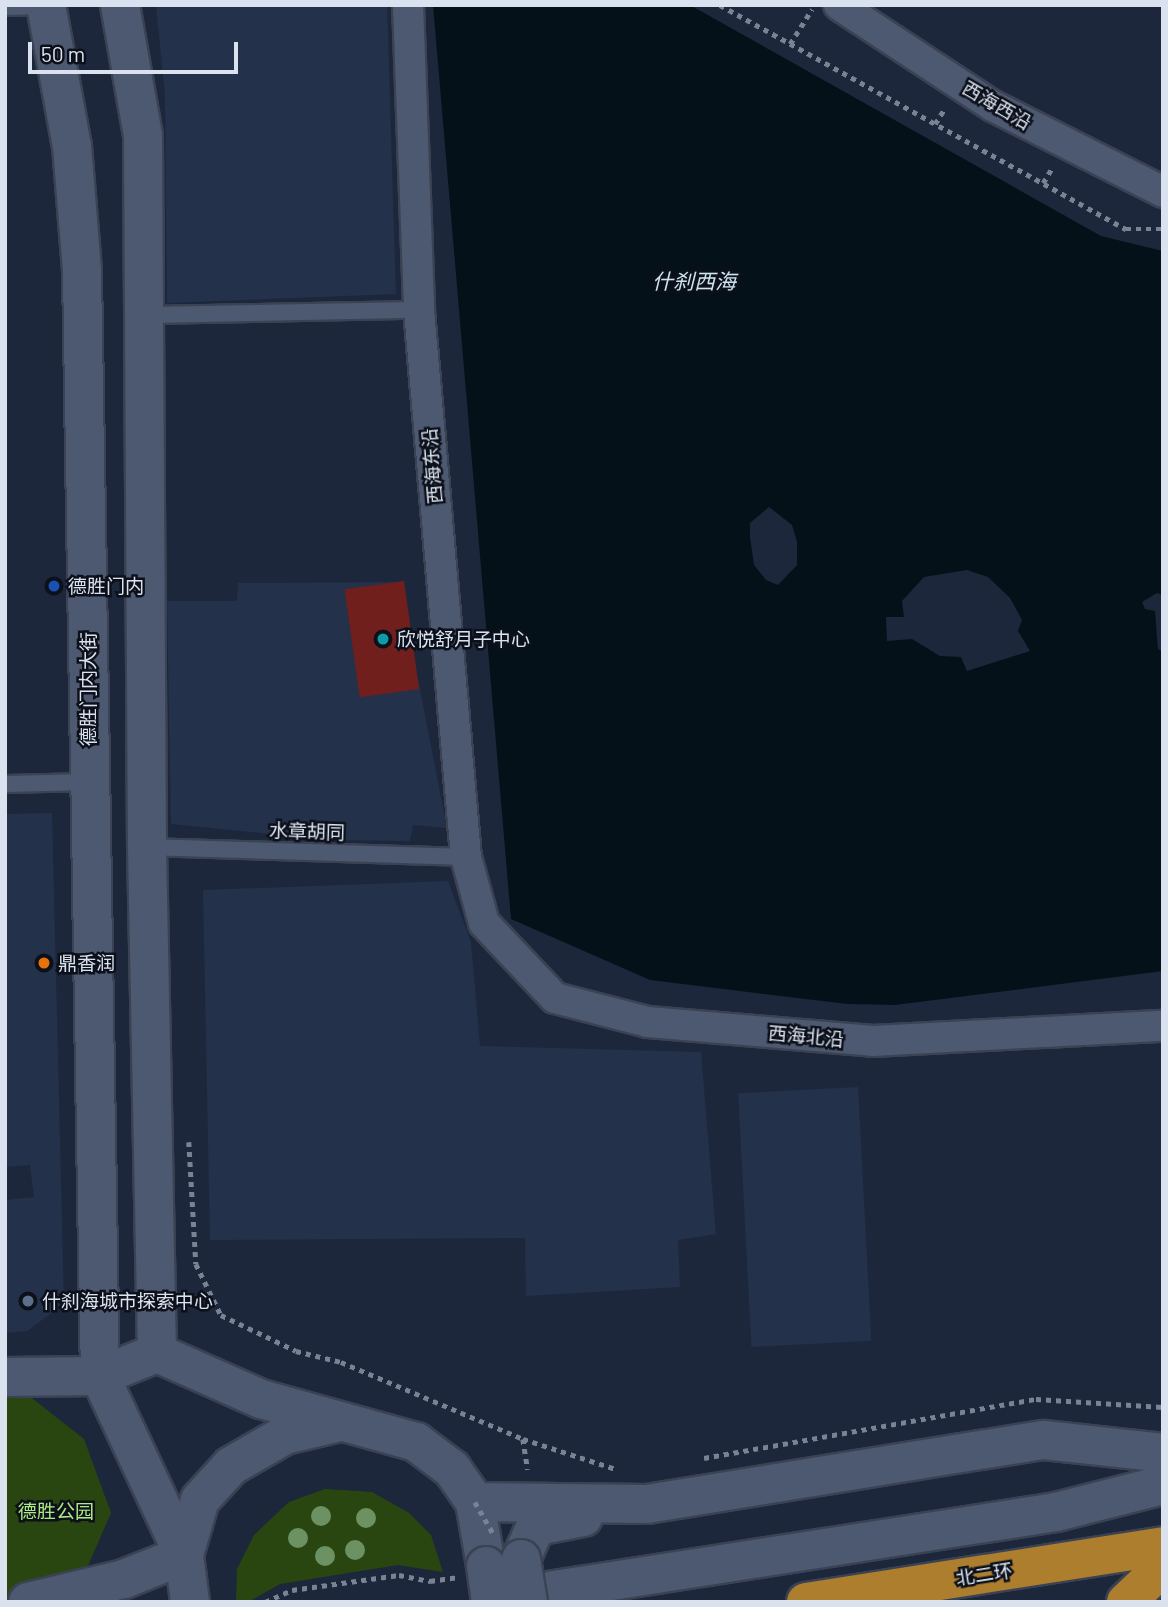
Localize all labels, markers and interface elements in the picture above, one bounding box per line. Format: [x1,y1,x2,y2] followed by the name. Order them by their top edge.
[32,28,242,72] scale bar
[41,41,85,66] text: 50 m
[958,76,1036,134] street label: 西海西沿
[652,268,736,294] water label: 什刹西海
[417,427,447,505] street label: 西海东沿
[68,575,144,597] place label: 德胜门内
[46,578,62,594] marker: 德胜门内
[397,628,530,650] place label: 欣悦舒月子中心
[375,631,391,647] marker: 欣悦舒月子中心
[77,632,99,746] street label: 德胜门内大街
[269,818,345,844] street label: 水章胡同
[58,952,115,974] place label: 鼎香润
[36,955,52,971] marker: 鼎香润
[767,1021,845,1051] street label: 西海北沿
[42,1290,213,1312] place label: 什刹海城市探索中心
[20,1293,36,1309] marker: 什刹海城市探索中心
[18,1500,94,1522] park label: 德胜公园
[954,1558,1014,1590] street label: 北二环

